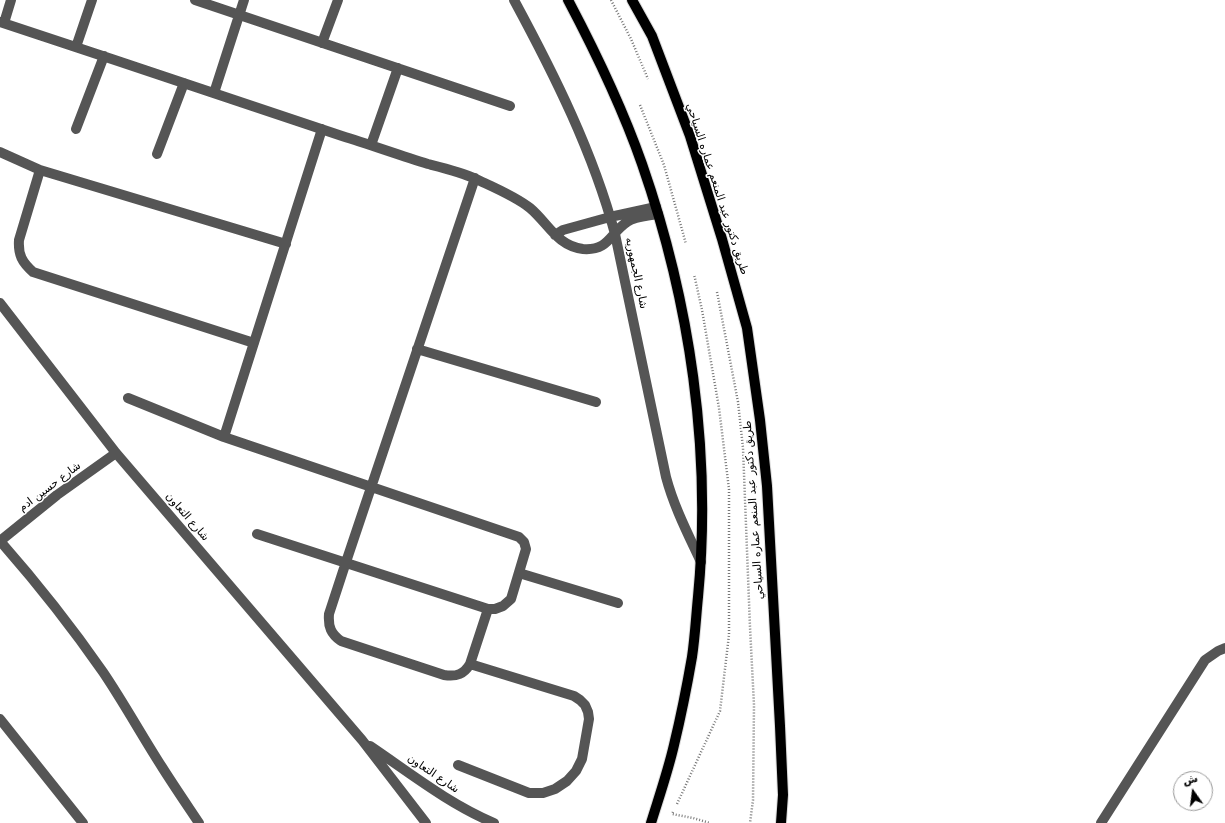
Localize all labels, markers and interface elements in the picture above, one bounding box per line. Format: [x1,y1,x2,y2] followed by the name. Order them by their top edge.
[683,102,751,276] street label: طريق دكتور عبد المنعم عماره السياحي
[622,236,650,310] street label: شارع الجمهوريه
[741,420,767,600] street label: طريق دكتور عبد المنعم عماره السياحي
[16,459,84,515] street label: شارع حسين ادم
[162,490,212,544] street label: شارع التعاون
[405,752,461,796] street label: شارع التعاون
[1173,771,1213,811] north arrow
[1181,772,1199,788] text: ش

